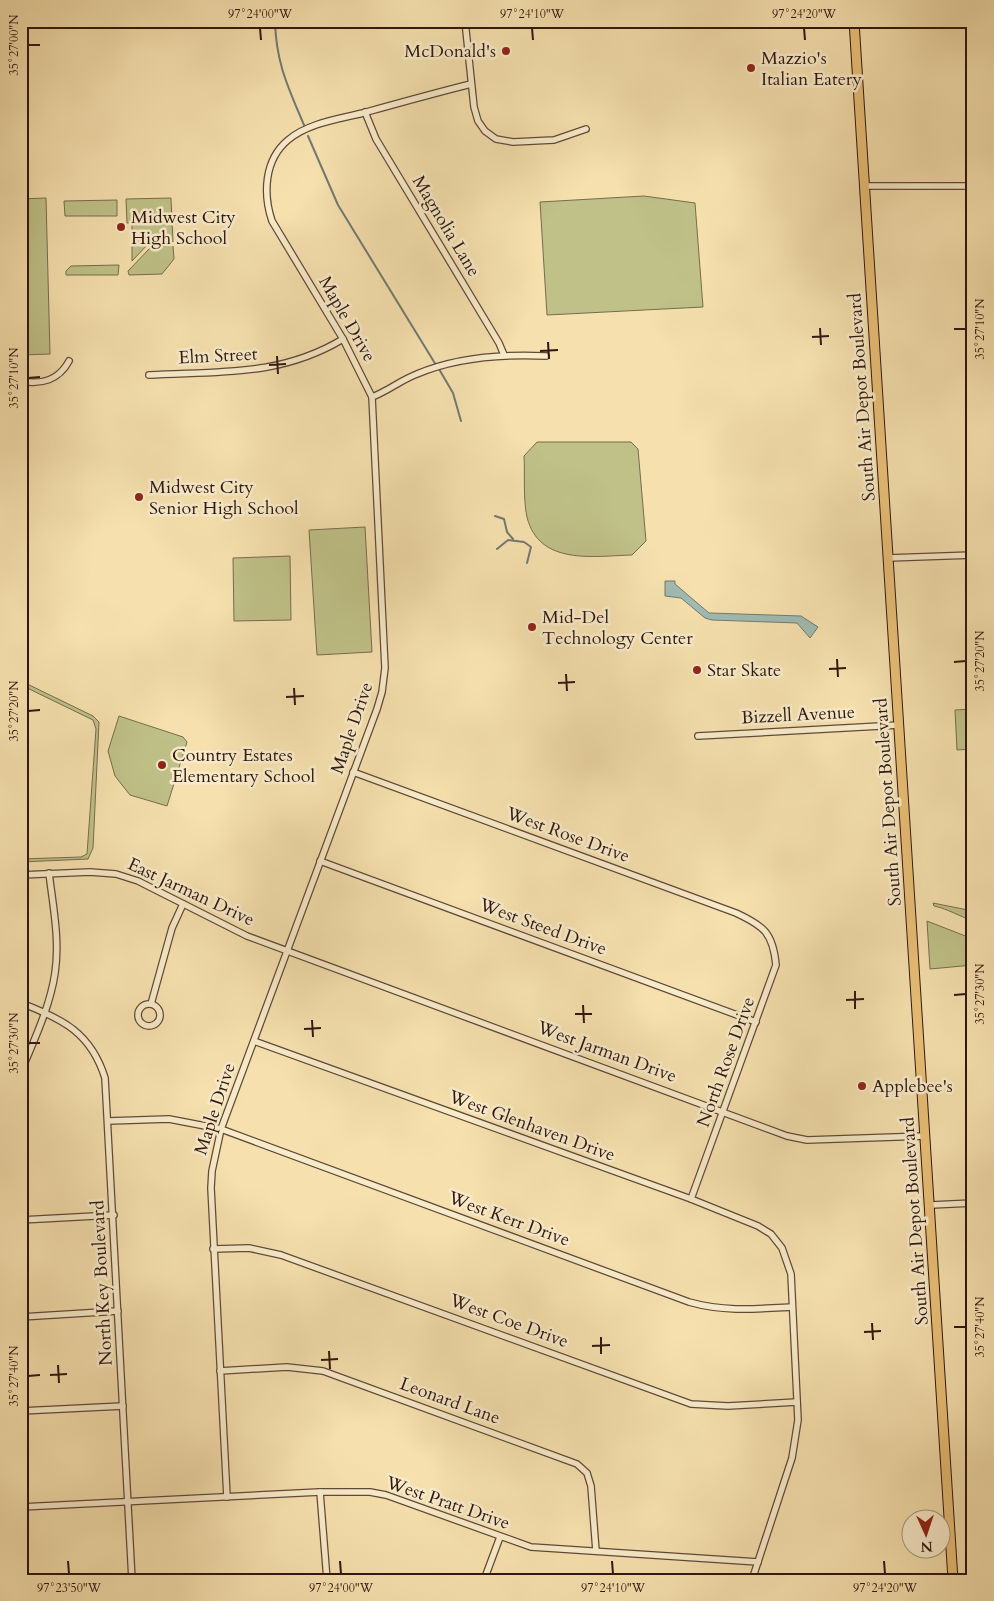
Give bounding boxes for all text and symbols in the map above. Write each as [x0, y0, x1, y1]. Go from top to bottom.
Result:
text: 97°24'00"W [228, 6, 293, 22]
text: 97°24'10"W [500, 6, 565, 22]
text: 97°24'20"W [772, 6, 837, 22]
text: 35°27'00"N [6, 14, 22, 75]
place label: McDonald's [404, 39, 496, 64]
marker: McDonald's [500, 45, 512, 57]
place label: Mazzio's Italian Eatery [761, 46, 862, 92]
marker: Mazzio's Italian Eatery [745, 62, 757, 74]
street label: Magnolia Lane [406, 171, 486, 281]
place label: Midwest City High School [131, 205, 236, 251]
marker: Midwest City High School [115, 221, 127, 233]
street label: Maple Drive [312, 271, 382, 367]
street label: South Air Depot Boulevard [842, 292, 882, 502]
text: 35°27'10"N [972, 298, 988, 359]
street label: Elm Street [178, 341, 258, 371]
text: 35°27'10"N [6, 347, 22, 408]
place label: Midwest City Senior High School [149, 475, 299, 521]
marker: Midwest City Senior High School [133, 491, 145, 503]
place label: Mid-Del Technology Center [542, 605, 693, 651]
marker: Mid-Del Technology Center [526, 621, 538, 633]
text: 35°27'20"N [972, 630, 988, 691]
place label: Star Skate [707, 658, 781, 683]
marker: Star Skate [691, 664, 703, 676]
street label: Maple Drive [325, 679, 379, 777]
text: 35°27'20"N [6, 680, 22, 741]
street label: South Air Depot Boulevard [868, 697, 908, 907]
street label: Bizzell Avenue [740, 700, 856, 730]
place label: Country Estates Elementary School [172, 743, 315, 789]
marker: Country Estates Elementary School [156, 759, 168, 771]
street label: West Rose Drive [502, 801, 633, 869]
street label: East Jarman Drive [123, 852, 259, 932]
street label: West Steed Drive [475, 892, 610, 962]
text: 35°27'30"N [972, 963, 988, 1024]
street label: North Rose Drive [691, 993, 761, 1131]
text: 35°27'30"N [6, 1012, 22, 1073]
street label: West Jarman Drive [533, 1015, 680, 1089]
street label: Maple Drive [188, 1060, 242, 1158]
place label: Applebee's [872, 1074, 953, 1099]
marker: Applebee's [856, 1080, 868, 1092]
street label: West Glenhaven Drive [444, 1084, 619, 1168]
street label: South Air Depot Boulevard [895, 1116, 935, 1326]
street label: West Kerr Drive [444, 1185, 573, 1253]
street label: North Key Boulevard [85, 1199, 119, 1366]
street label: West Coe Drive [445, 1288, 572, 1354]
text: 35°27'40"N [972, 1296, 988, 1357]
text: 35°27'40"N [6, 1345, 22, 1406]
street label: Leonard Lane [396, 1371, 504, 1431]
street label: West Pratt Drive [382, 1470, 513, 1536]
north arrow [902, 1508, 952, 1558]
text: N [920, 1537, 933, 1556]
text: 97°23'50"W [37, 1580, 102, 1596]
text: 97°24'00"W [309, 1580, 374, 1596]
text: 97°24'10"W [581, 1580, 646, 1596]
text: 97°24'20"W [853, 1580, 918, 1596]

